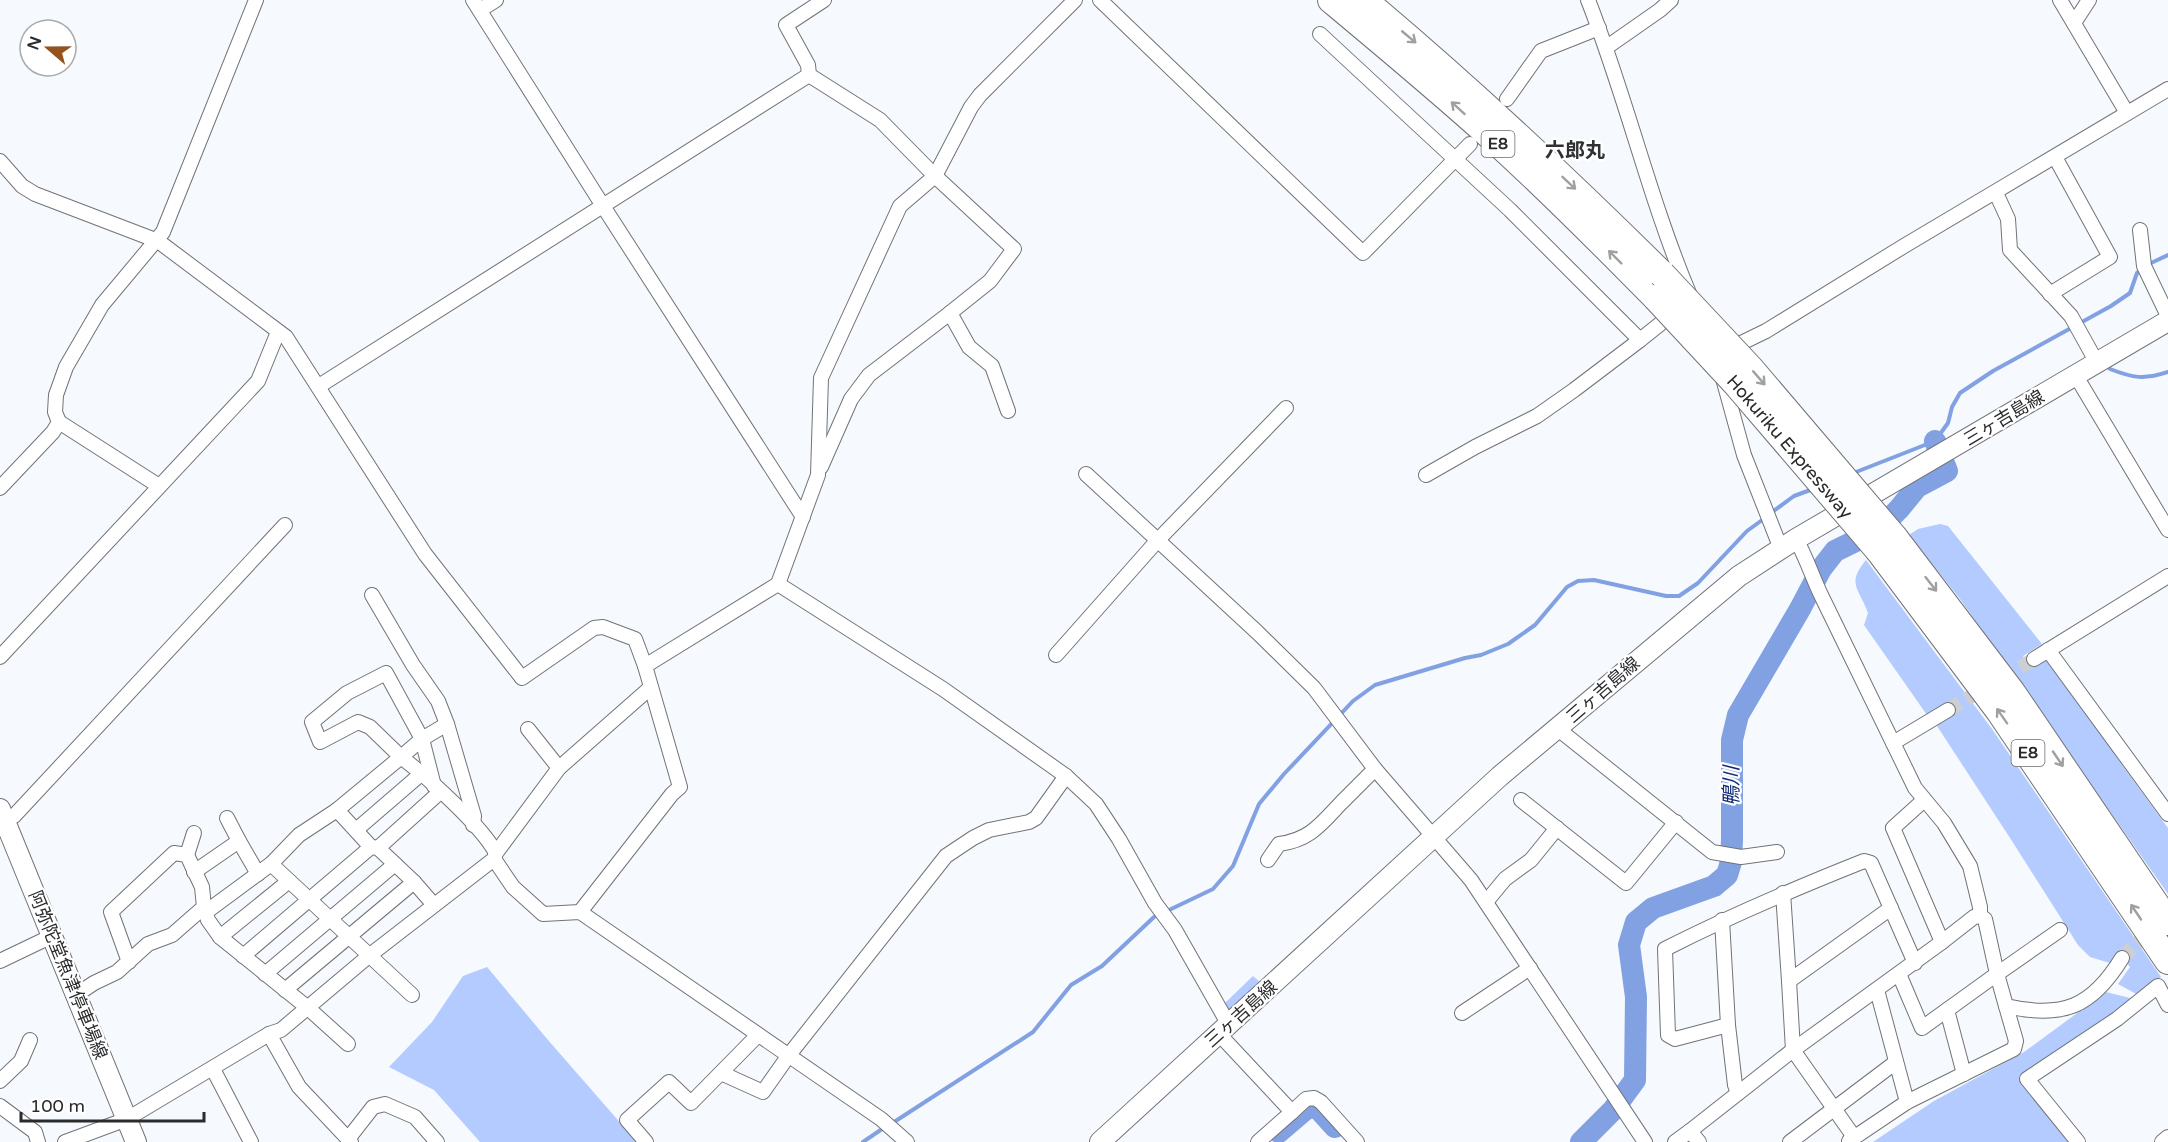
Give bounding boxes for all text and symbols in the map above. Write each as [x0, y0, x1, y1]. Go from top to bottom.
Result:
north arrow [18, 18, 78, 78]
one-way arrow [1401, 31, 1417, 44]
text: N [23, 34, 46, 53]
one-way arrow [1451, 101, 1466, 115]
road number: E8 [1482, 131, 1514, 157]
district label: 六郎丸 [1545, 139, 1605, 163]
one-way arrow [1561, 176, 1576, 190]
one-way arrow [1607, 249, 1622, 264]
street label: Hokuriku Expressway [1722, 370, 1858, 523]
one-way arrow [1752, 371, 1766, 386]
street label: 三ヶ吉島線 [1960, 385, 2048, 451]
one-way arrow [1924, 576, 1937, 592]
street label: 三ヶ吉島線 [1562, 652, 1644, 728]
one-way arrow [1996, 709, 2008, 725]
road number: E8 [2012, 740, 2044, 766]
one-way arrow [2052, 750, 2064, 766]
water label: 鴨川 [1720, 764, 1744, 806]
street label: 阿弥陀堂魚津停車場線 [24, 887, 112, 1063]
one-way arrow [2129, 904, 2141, 921]
street label: 三ヶ吉島線 [1200, 976, 1282, 1052]
scale bar [21, 1085, 204, 1123]
text: 100 m [30, 1095, 85, 1117]

